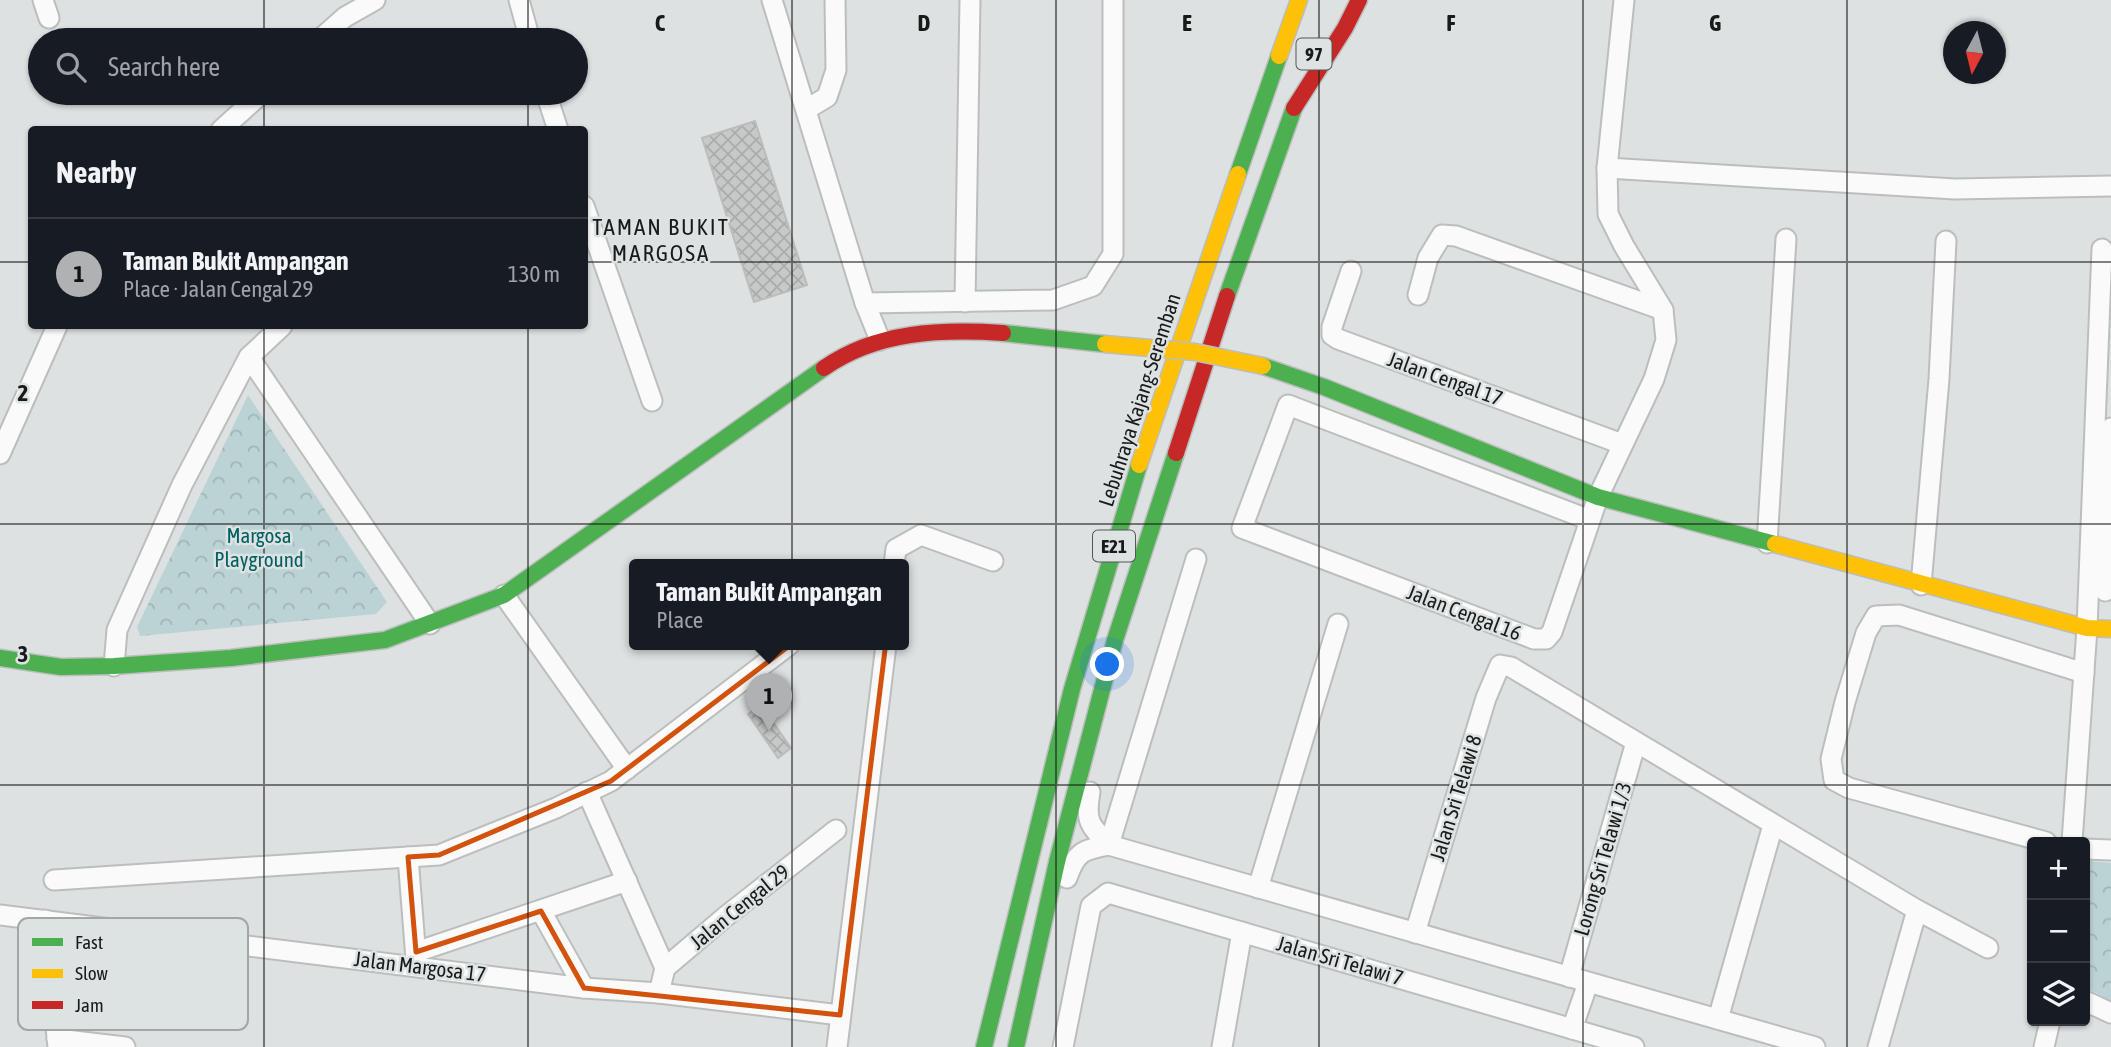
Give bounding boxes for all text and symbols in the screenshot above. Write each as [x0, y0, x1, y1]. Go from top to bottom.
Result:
text: C [655, 10, 666, 36]
text: D [918, 10, 931, 36]
text: E [1182, 10, 1192, 36]
text: F [1446, 10, 1456, 36]
text: G [1709, 10, 1721, 36]
north arrow [1943, 21, 2006, 84]
search box [28, 28, 588, 105]
road number: 97 [1296, 38, 1332, 70]
icon: search [52, 48, 90, 86]
text: Search here [108, 52, 220, 82]
text: Nearby [56, 155, 136, 189]
district label: TAMAN BUKIT MARGOSA [592, 214, 730, 266]
text: Taman Bukit Ampangan [123, 246, 349, 276]
text: 1 [74, 261, 84, 287]
text: 130 m [508, 261, 560, 287]
text: Place · Jalan Cengal 29 [123, 276, 313, 302]
street label: Lebuhraya Kajang-Seremban [1093, 290, 1185, 509]
street label: Jalan Cengal 17 [1385, 346, 1506, 410]
text: 2 [18, 380, 28, 406]
park label: Margosa Playground [214, 523, 304, 571]
road number: E21 [1093, 530, 1135, 562]
popup [629, 559, 909, 650]
text: Taman Bukit Ampangan [656, 577, 882, 607]
street label: Jalan Cengal 16 [1404, 579, 1525, 645]
text: Place [656, 607, 703, 633]
text: 3 [18, 641, 28, 667]
your location [1090, 647, 1124, 681]
pin: 1 [746, 673, 792, 731]
street label: Jalan Sri Telawi 8 [1424, 732, 1486, 864]
street label: Lorong Sri Telawi 1/3 [1569, 779, 1635, 938]
map controls [2027, 837, 2090, 1026]
button: + [2027, 837, 2090, 900]
street label: Jalan Cengal 29 [685, 859, 794, 953]
button: − [2027, 900, 2090, 963]
legend [18, 918, 248, 1030]
text: Fast [75, 931, 103, 953]
street label: Jalan Sri Telawi 7 [1274, 931, 1406, 990]
street label: Jalan Margosa 17 [353, 946, 487, 986]
text: Slow [75, 962, 109, 984]
button: layers [2027, 963, 2090, 1026]
text: Jam [75, 994, 104, 1016]

